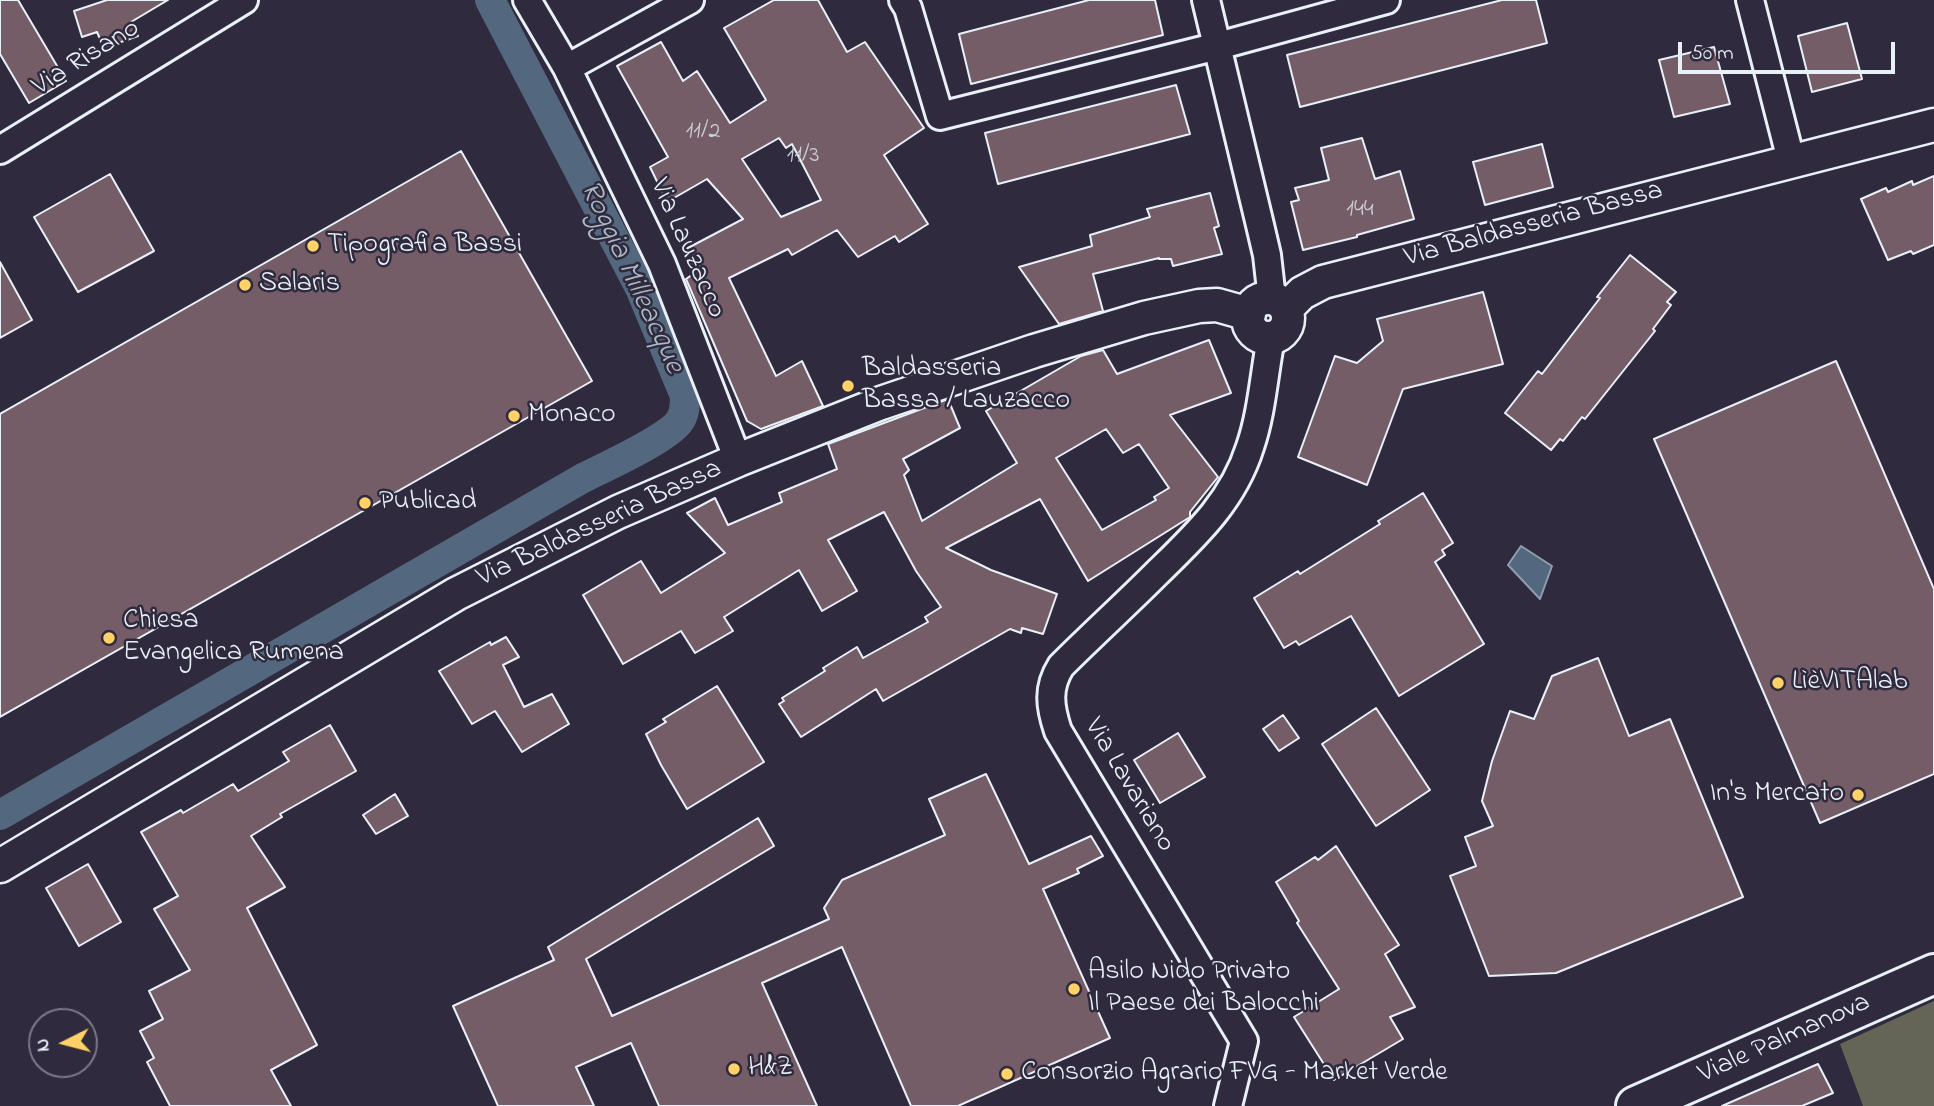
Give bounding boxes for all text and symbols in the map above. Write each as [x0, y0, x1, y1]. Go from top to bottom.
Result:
street label: Via Risano [27, 13, 147, 105]
scale bar [1682, 28, 1899, 72]
text: 50 m [1691, 39, 1734, 69]
house number: 11/2 [686, 119, 720, 147]
house number: 11/3 [787, 143, 819, 171]
street label: Via Lauzacco [640, 174, 732, 324]
street label: Via Baldasseria Bassa [1401, 175, 1667, 277]
water label: Roggia Milleacque [570, 176, 690, 380]
house number: 144 [1346, 197, 1374, 225]
place label: Tipografia Bassi [327, 229, 522, 263]
marker: Tipografia Bassi [305, 238, 321, 254]
place label: Salaris [259, 268, 340, 302]
marker: Salaris [237, 277, 253, 293]
place label: Baldasseria Bassa / Lauzacco [862, 353, 1070, 419]
marker: Baldasseria Bassa / Lauzacco [840, 378, 856, 394]
place label: Monaco [528, 399, 615, 433]
marker: Monaco [506, 408, 522, 424]
street label: Via Baldasseria Bassa [472, 454, 728, 596]
place label: Publicad [379, 486, 476, 520]
marker: Publicad [357, 495, 373, 511]
place label: Chiesa Evangelica Rumena [123, 605, 344, 671]
marker: Chiesa Evangelica Rumena [101, 630, 117, 646]
place label: LìèVITAlab [1792, 666, 1908, 700]
marker: LìèVITAlab [1770, 675, 1786, 691]
street label: Via Lavariano [1075, 713, 1181, 859]
place label: In's Mercato [1710, 778, 1844, 812]
marker: In's Mercato [1850, 787, 1866, 803]
place label: Asilo Nido Privato Il Paese dei Balocchi [1088, 956, 1319, 1022]
marker: Asilo Nido Privato Il Paese dei Balocchi [1066, 981, 1082, 997]
street label: Viale Palmanova [1694, 987, 1876, 1093]
north arrow [28, 1008, 98, 1078]
text: N [30, 1037, 58, 1053]
place label: H&Z [748, 1052, 793, 1086]
place label: Consorzio Agrario FVG - Market Verde [1021, 1057, 1448, 1091]
marker: H&Z [726, 1061, 742, 1077]
marker: Consorzio Agrario FVG - Market Verde [999, 1066, 1015, 1082]

